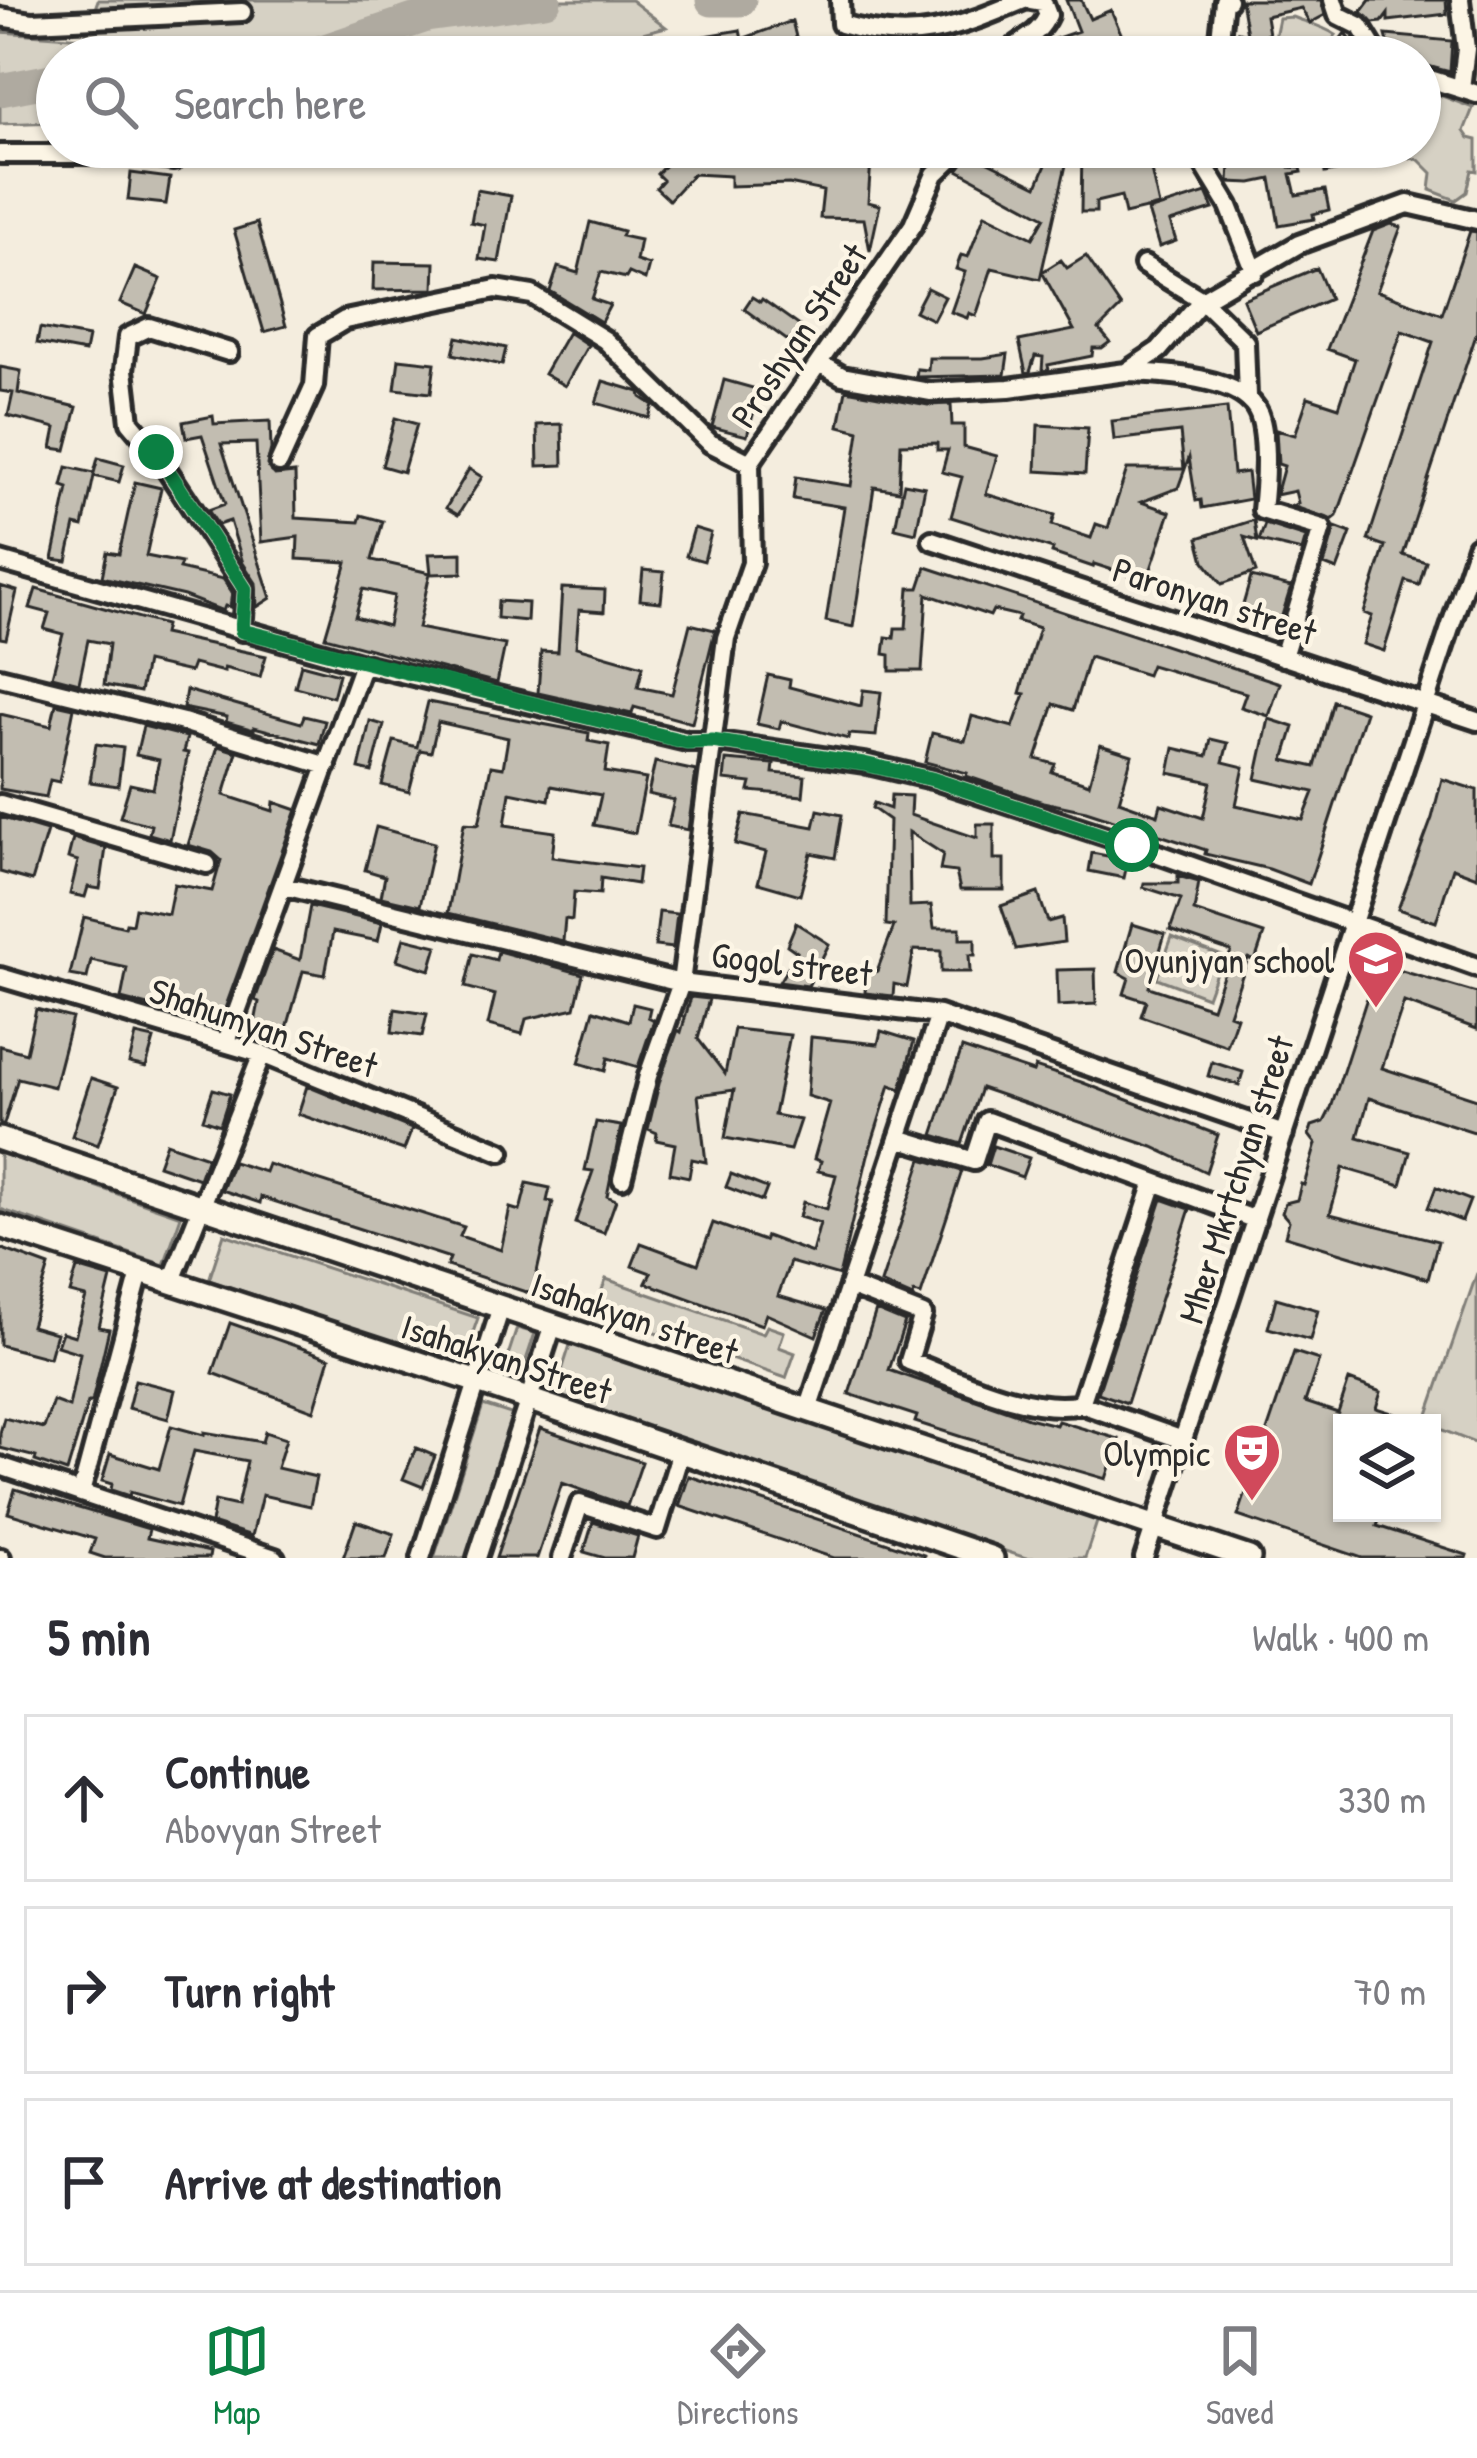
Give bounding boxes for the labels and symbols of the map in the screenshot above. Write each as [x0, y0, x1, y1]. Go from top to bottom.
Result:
street label: Proshyan Street [718, 233, 878, 437]
route end [129, 425, 183, 479]
street label: Paronyan street [1107, 544, 1324, 656]
route start [1105, 818, 1159, 872]
school or university icon: Oyunjyan school [1345, 928, 1407, 1010]
street label: Gogol street [709, 929, 876, 997]
place label: Oyunjyan school [1124, 935, 1334, 984]
street label: Shahumyan Street [144, 965, 385, 1089]
street label: Mher Mkrtchyan street [1165, 1028, 1305, 1329]
street label: Isahakyan street [525, 1259, 746, 1375]
street label: Isahakyan Street [396, 1301, 619, 1415]
theatre icon: Olympic [1221, 1421, 1283, 1503]
place label: Olympic [1103, 1428, 1210, 1477]

